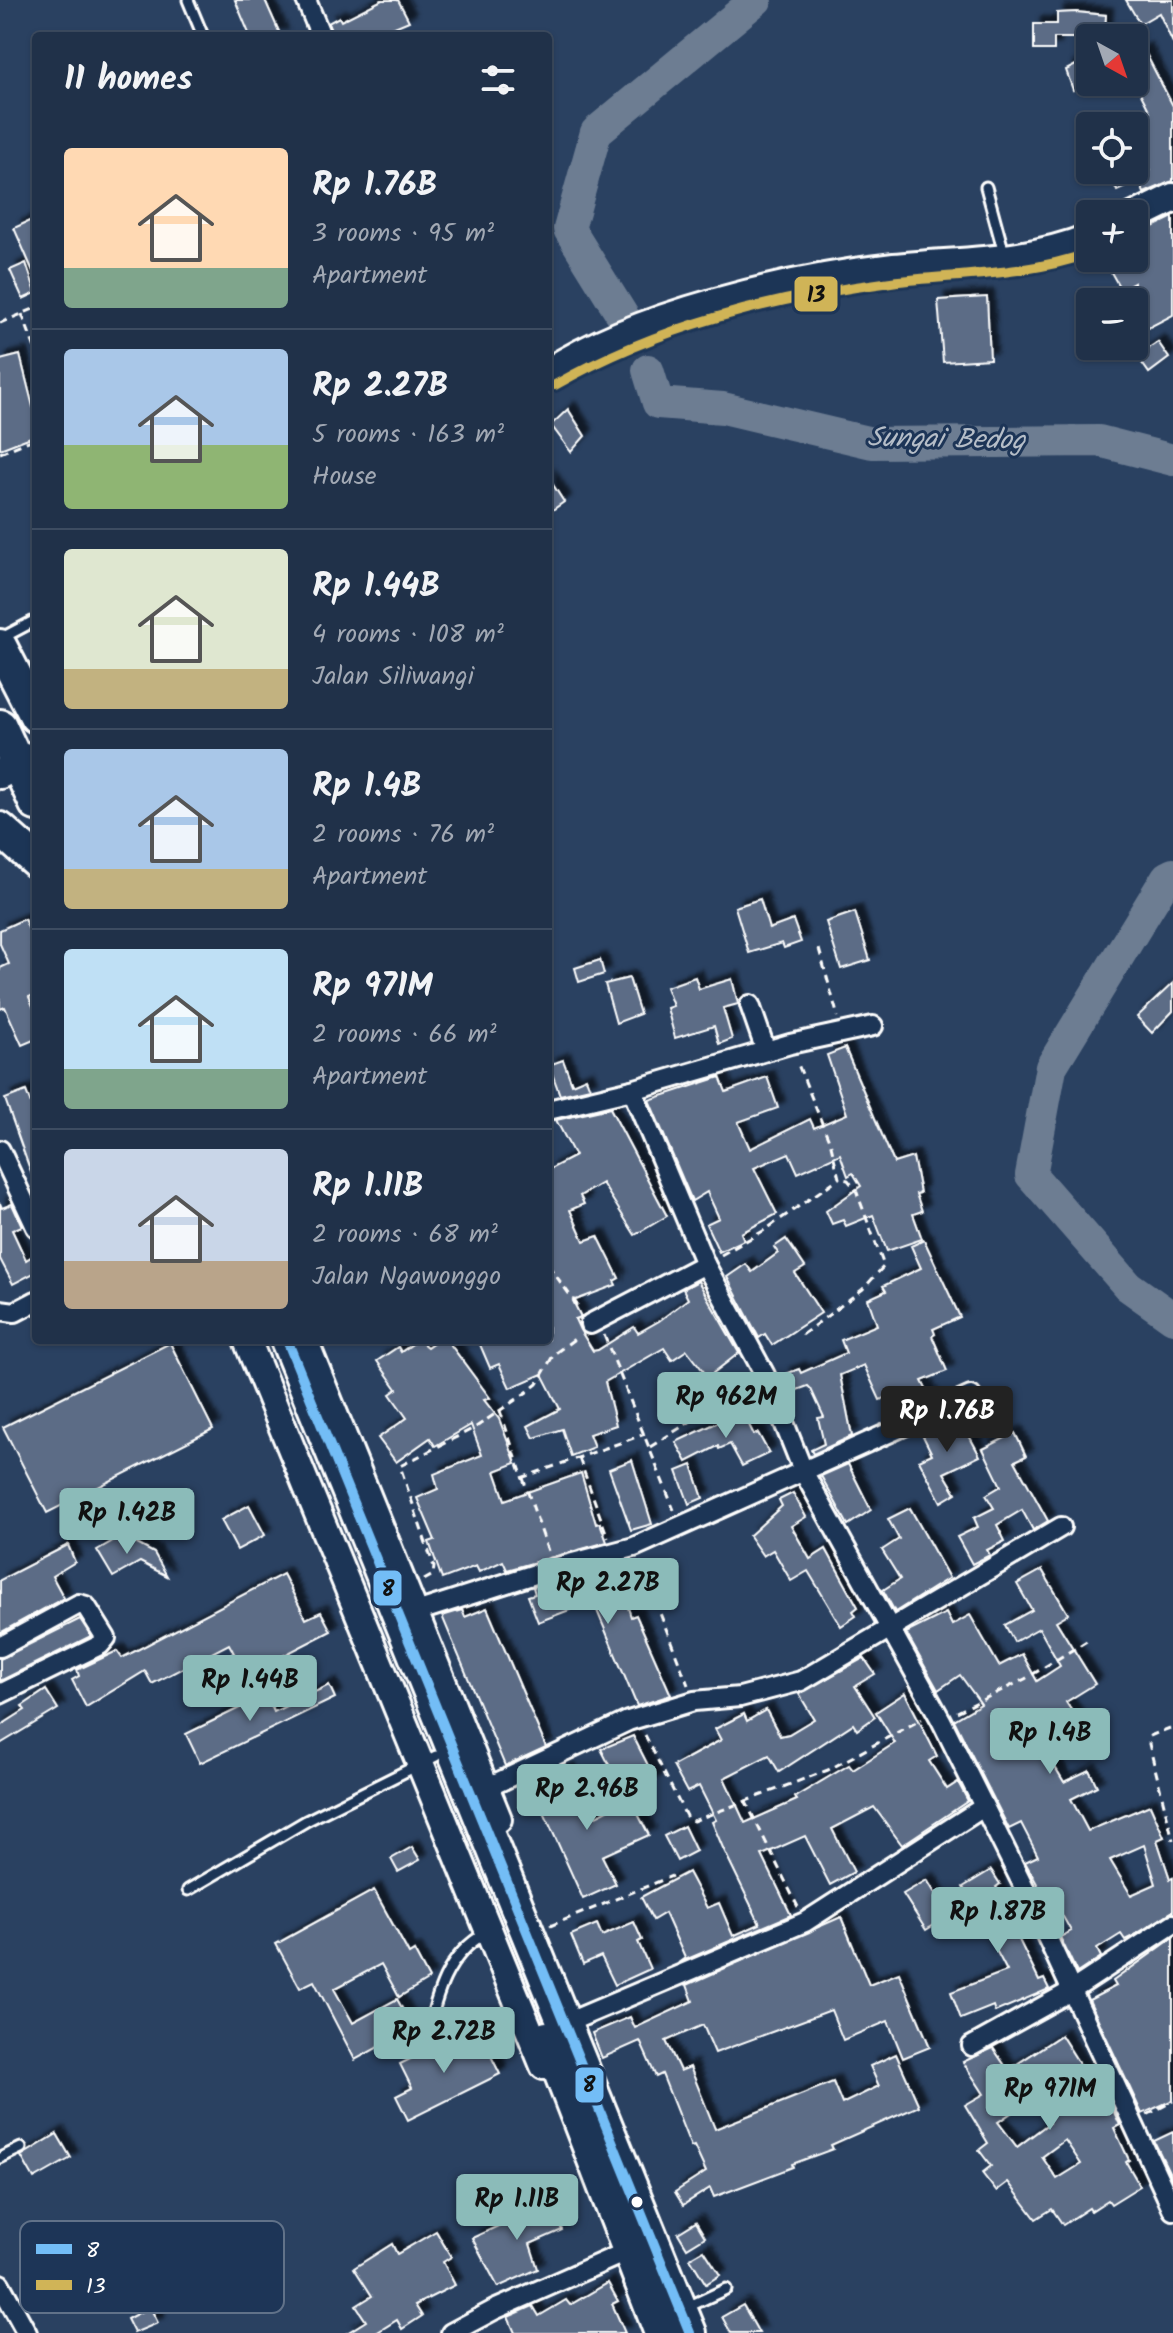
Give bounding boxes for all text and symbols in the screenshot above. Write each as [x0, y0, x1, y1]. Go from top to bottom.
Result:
north arrow [1076, 24, 1148, 96]
map controls [1076, 24, 1148, 360]
text: 11 homes [64, 53, 193, 107]
icon: filters [476, 58, 520, 102]
button: locate [1076, 112, 1148, 184]
text: Rp 1.76B [312, 159, 438, 213]
icon: home [128, 180, 224, 276]
button: + [1076, 200, 1148, 272]
text: 3 rooms · 95 m² [312, 213, 494, 255]
text: Apartment [312, 255, 427, 297]
line badge: 13 [793, 275, 839, 313]
text: 13 [807, 279, 825, 314]
button: − [1076, 288, 1148, 360]
text: Rp 2.27B [312, 360, 449, 414]
icon: home [128, 381, 224, 477]
text: 5 rooms · 163 m² [312, 414, 504, 456]
water label: Sungai Bedog [867, 416, 1027, 464]
text: House [312, 456, 376, 498]
text: Rp 1.44B [312, 560, 440, 614]
icon: home [128, 581, 224, 677]
text: 4 rooms · 108 m² [312, 614, 504, 656]
text: Jalan Siliwangi [312, 656, 474, 698]
text: Rp 1.4B [312, 760, 422, 814]
icon: home [128, 781, 224, 877]
text: 2 rooms · 76 m² [312, 814, 494, 856]
text: Apartment [312, 856, 427, 898]
text: Rp 971M [312, 960, 433, 1014]
icon: home [128, 981, 224, 1077]
text: 2 rooms · 66 m² [312, 1014, 497, 1056]
text: Apartment [312, 1056, 427, 1098]
text: Rp 1.11B [312, 1160, 424, 1214]
icon: home [128, 1181, 224, 1277]
text: 2 rooms · 68 m² [312, 1214, 498, 1256]
text: Jalan Ngawonggo [312, 1256, 501, 1298]
pin: Rp 962M [652, 1372, 800, 1440]
text: Rp 962M [675, 1377, 777, 1419]
pin: Rp 1.76B [864, 1386, 1030, 1454]
text: Rp 1.76B [899, 1391, 995, 1433]
pin: Rp 1.42B [44, 1488, 210, 1556]
text: Rp 1.42B [77, 1493, 177, 1535]
pin: Rp 2.27B [525, 1558, 691, 1626]
text: Rp 2.27B [556, 1563, 660, 1605]
line badge: 8 [372, 1569, 403, 1607]
text: 8 [382, 1573, 396, 1608]
pin: Rp 1.44B [167, 1655, 333, 1723]
text: Rp 1.44B [201, 1660, 299, 1702]
pin: Rp 1.4B [976, 1708, 1124, 1776]
text: Rp 1.4B [1008, 1713, 1092, 1755]
pin: Rp 2.96B [504, 1764, 670, 1832]
text: Rp 2.96B [535, 1769, 639, 1811]
pin: Rp 1.87B [915, 1887, 1081, 1955]
text: Rp 1.87B [949, 1892, 1047, 1934]
pin: Rp 2.72B [361, 2007, 527, 2075]
text: Rp 2.72B [392, 2012, 496, 2054]
pin: Rp 971M [976, 2064, 1124, 2132]
line badge: 8 [574, 2066, 605, 2104]
text: 8 [583, 2069, 597, 2104]
text: Rp 971M [1004, 2069, 1096, 2111]
pin: Rp 1.11B [434, 2174, 600, 2242]
text: Rp 1.11B [474, 2179, 560, 2221]
unlabelled marker [629, 2194, 645, 2210]
legend [20, 2221, 284, 2313]
text: 8 [86, 2234, 100, 2269]
text: 13 [86, 2270, 105, 2305]

